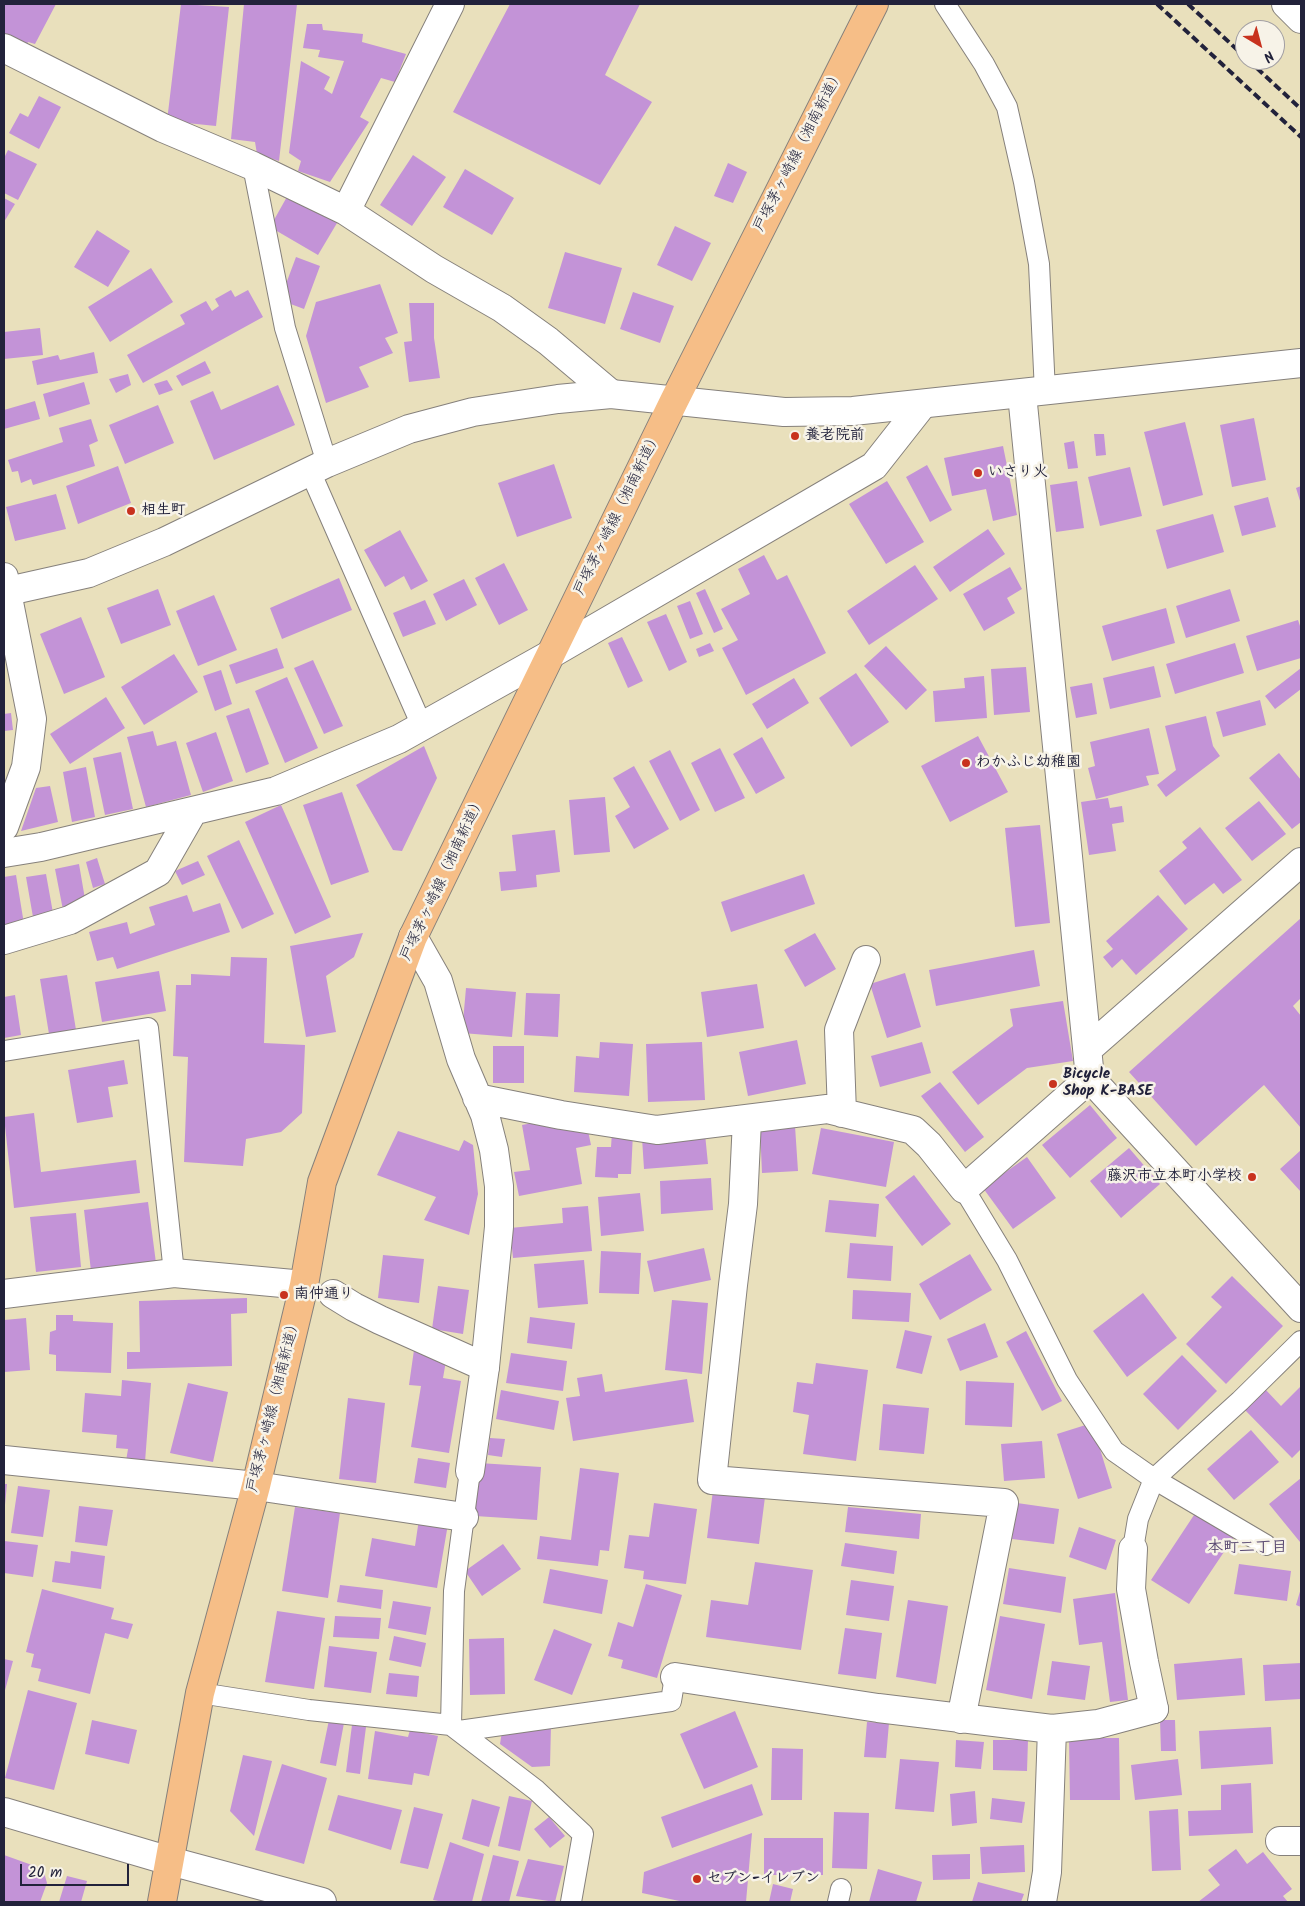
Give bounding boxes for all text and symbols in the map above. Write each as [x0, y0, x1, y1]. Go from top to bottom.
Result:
north arrow [1235, 20, 1285, 70]
text: N [1258, 45, 1279, 68]
street label: 戸塚茅ヶ崎線（湘南新道） [751, 67, 849, 235]
place label: 養老院前 [805, 427, 865, 445]
street label: 戸塚茅ヶ崎線（湘南新道） [571, 429, 667, 599]
marker: 養老院前 [789, 430, 801, 442]
place label: いさり火 [988, 464, 1048, 482]
marker: いさり火 [972, 467, 984, 479]
place label: 相生町 [141, 502, 186, 520]
marker: 相生町 [125, 505, 137, 517]
place label: わかふじ幼稚園 [976, 754, 1081, 772]
marker: わかふじ幼稚園 [960, 757, 972, 769]
street label: 戸塚茅ヶ崎線（湘南新道） [398, 794, 490, 964]
place label: Bicycle Shop K-BASE [1063, 1066, 1153, 1101]
marker: Bicycle Shop K-BASE [1047, 1078, 1059, 1090]
place label: 藤沢市立本町小学校 [1107, 1168, 1242, 1186]
marker: 藤沢市立本町小学校 [1246, 1171, 1258, 1183]
place label: 南仲通り [294, 1286, 354, 1304]
marker: 南仲通り [278, 1289, 290, 1301]
street label: 戸塚茅ヶ崎線（湘南新道） [244, 1315, 306, 1495]
district label: 本町二丁目 [1207, 1539, 1287, 1559]
scale bar [22, 1854, 131, 1886]
text: 20 m [28, 1861, 62, 1885]
place label: セブン-イレブン [707, 1870, 820, 1888]
marker: セブン-イレブン [691, 1873, 703, 1885]

